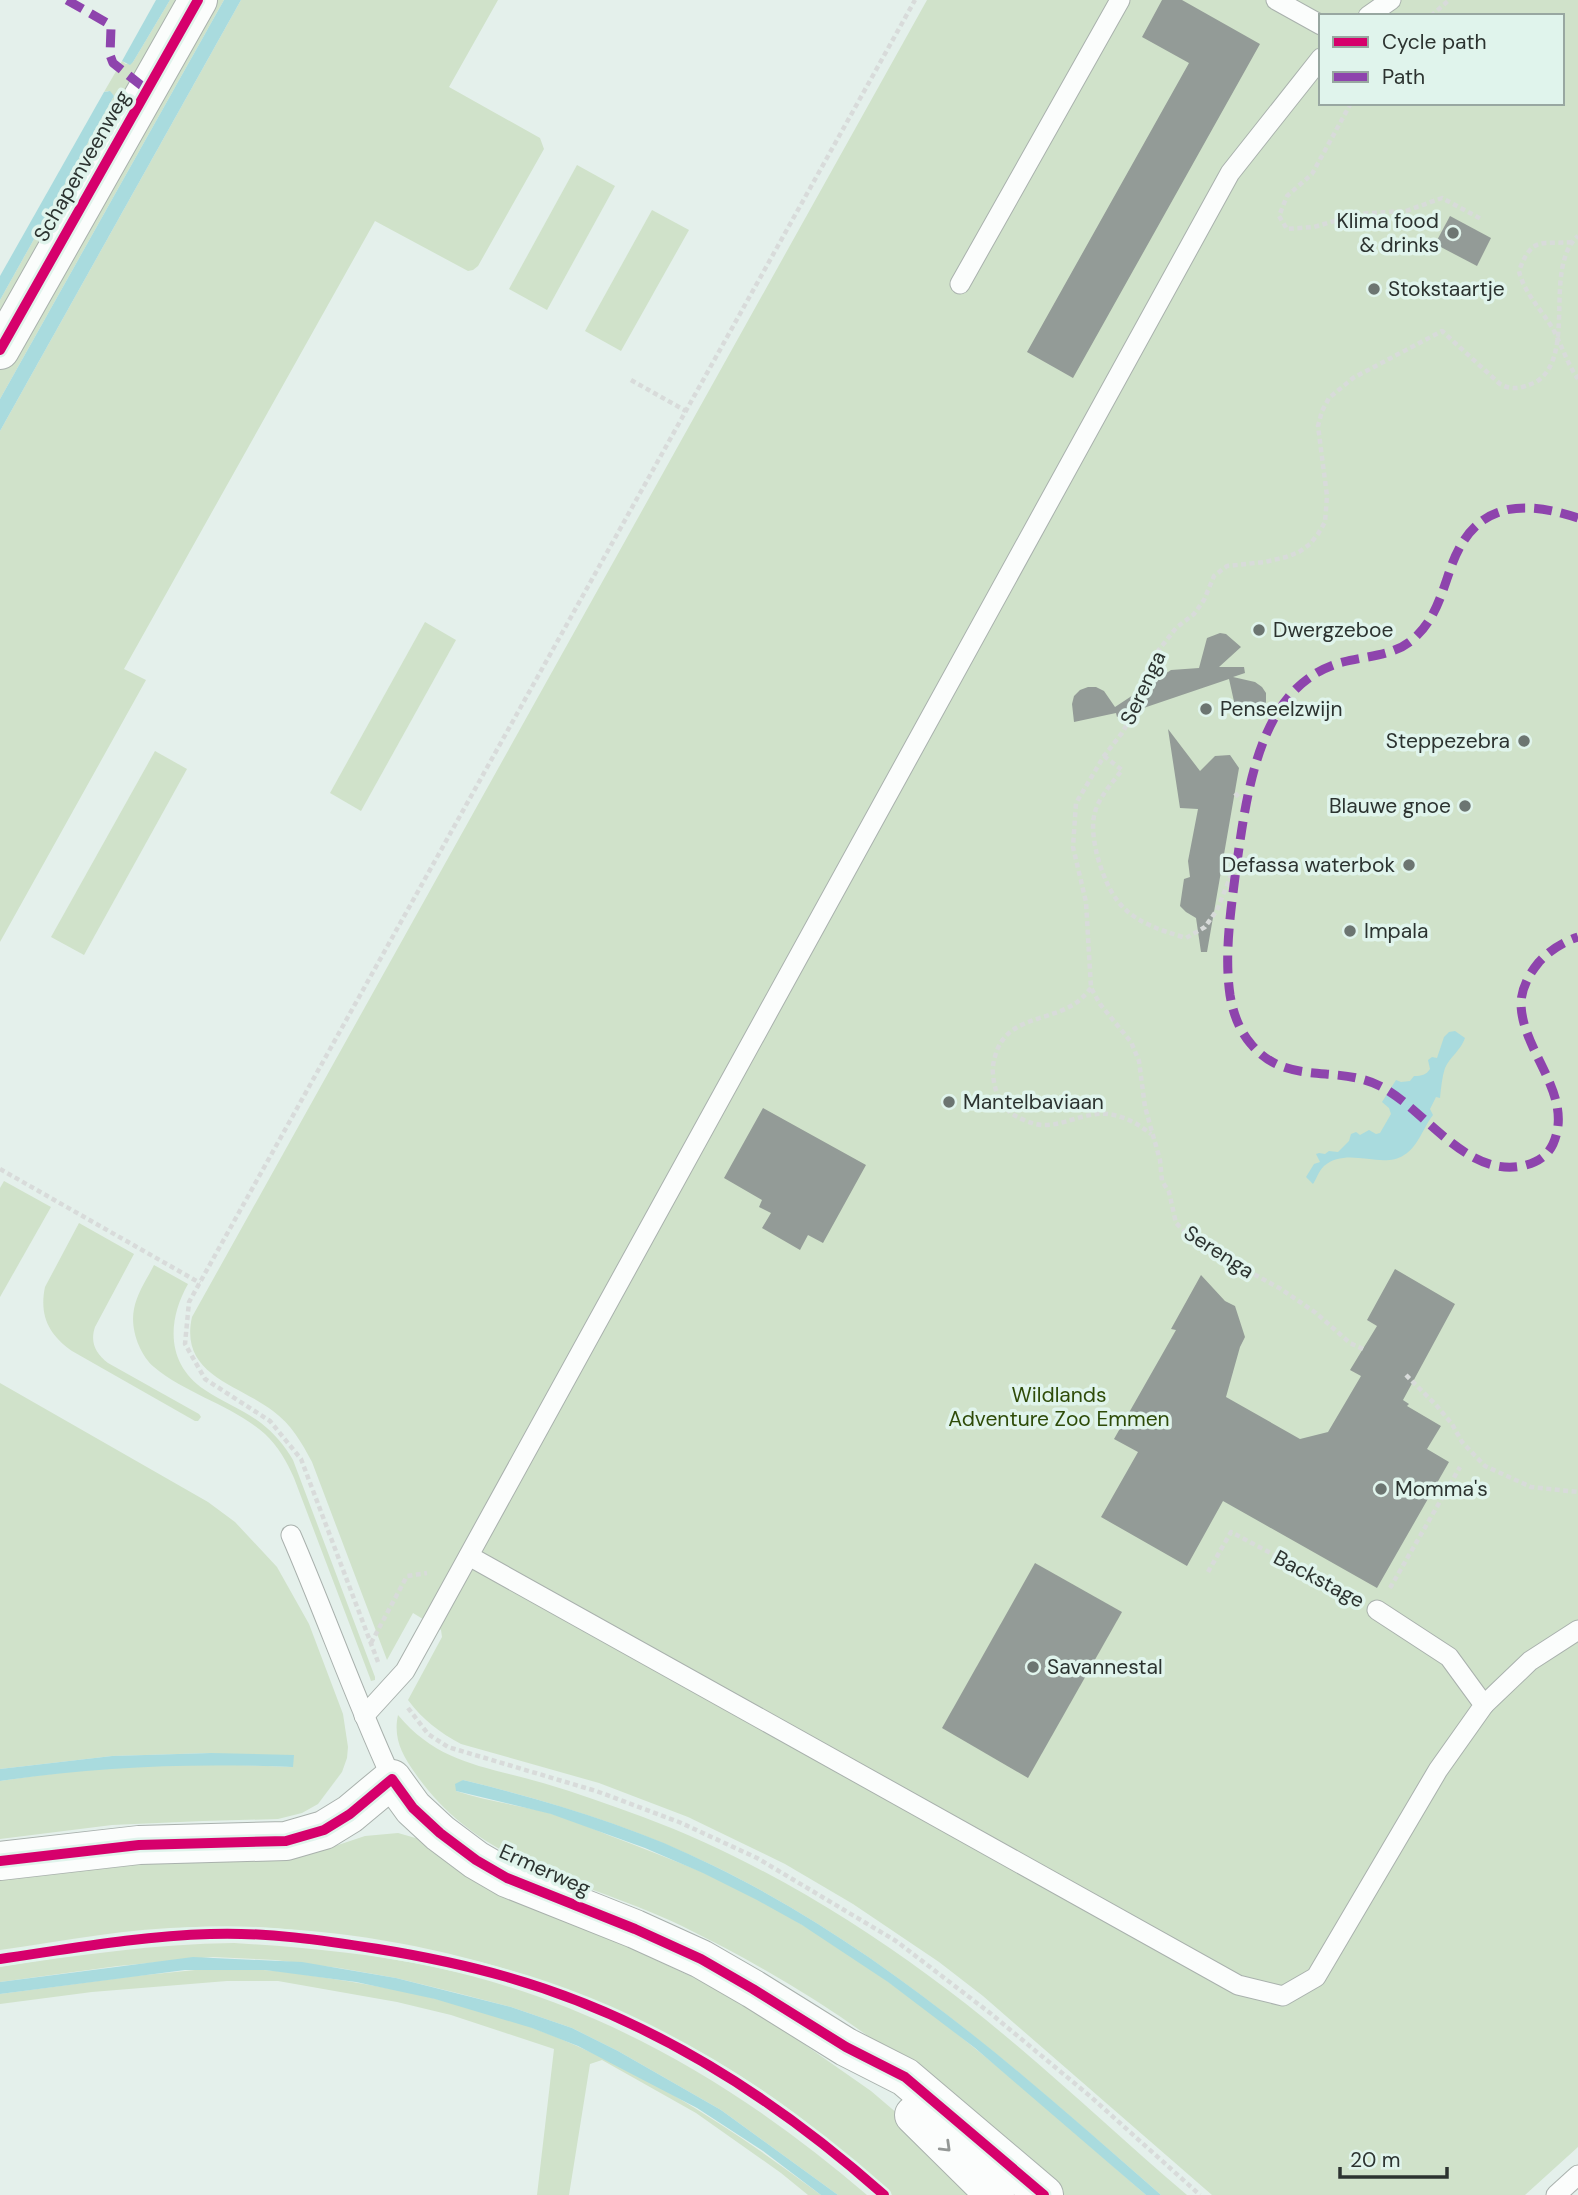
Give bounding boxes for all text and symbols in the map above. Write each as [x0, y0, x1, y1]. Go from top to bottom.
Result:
legend [1319, 14, 1564, 105]
text: Cycle path [1382, 28, 1487, 56]
text: Path [1382, 63, 1425, 91]
street label: Schapenveenweg [27, 85, 137, 247]
place label: Klima food & drinks [1336, 207, 1439, 259]
marker: Klima food & drinks [1445, 225, 1461, 241]
place label: Stokstaartje [1388, 275, 1505, 303]
marker: Stokstaartje [1366, 281, 1382, 297]
place label: Dwergzeboe [1273, 616, 1393, 644]
marker: Dwergzeboe [1251, 622, 1267, 638]
street label: Serenga [1114, 646, 1172, 730]
place label: Penseelzwijn [1220, 695, 1342, 723]
marker: Penseelzwijn [1198, 701, 1214, 717]
place label: Steppezebra [1386, 727, 1510, 755]
marker: Steppezebra [1516, 733, 1532, 749]
place label: Blauwe gnoe [1329, 792, 1451, 820]
marker: Blauwe gnoe [1457, 798, 1473, 814]
place label: Defassa waterbok [1222, 851, 1395, 879]
marker: Defassa waterbok [1401, 857, 1417, 873]
place label: Impala [1364, 917, 1428, 945]
marker: Impala [1342, 923, 1358, 939]
place label: Mantelbaviaan [963, 1088, 1104, 1116]
marker: Mantelbaviaan [941, 1094, 957, 1110]
street label: Serenga [1178, 1219, 1260, 1285]
park label: Wildlands Adventure Zoo Emmen [948, 1381, 1170, 1433]
place label: Momma's [1395, 1475, 1488, 1503]
marker: Momma's [1373, 1481, 1389, 1497]
street label: Backstage [1269, 1543, 1369, 1615]
place label: Savannestal [1047, 1653, 1163, 1681]
marker: Savannestal [1025, 1659, 1041, 1675]
street label: Ermerweg [495, 1837, 595, 1903]
scale bar [1340, 2136, 1447, 2180]
one-way arrow [938, 2138, 951, 2151]
text: 20 m [1350, 2146, 1401, 2174]

